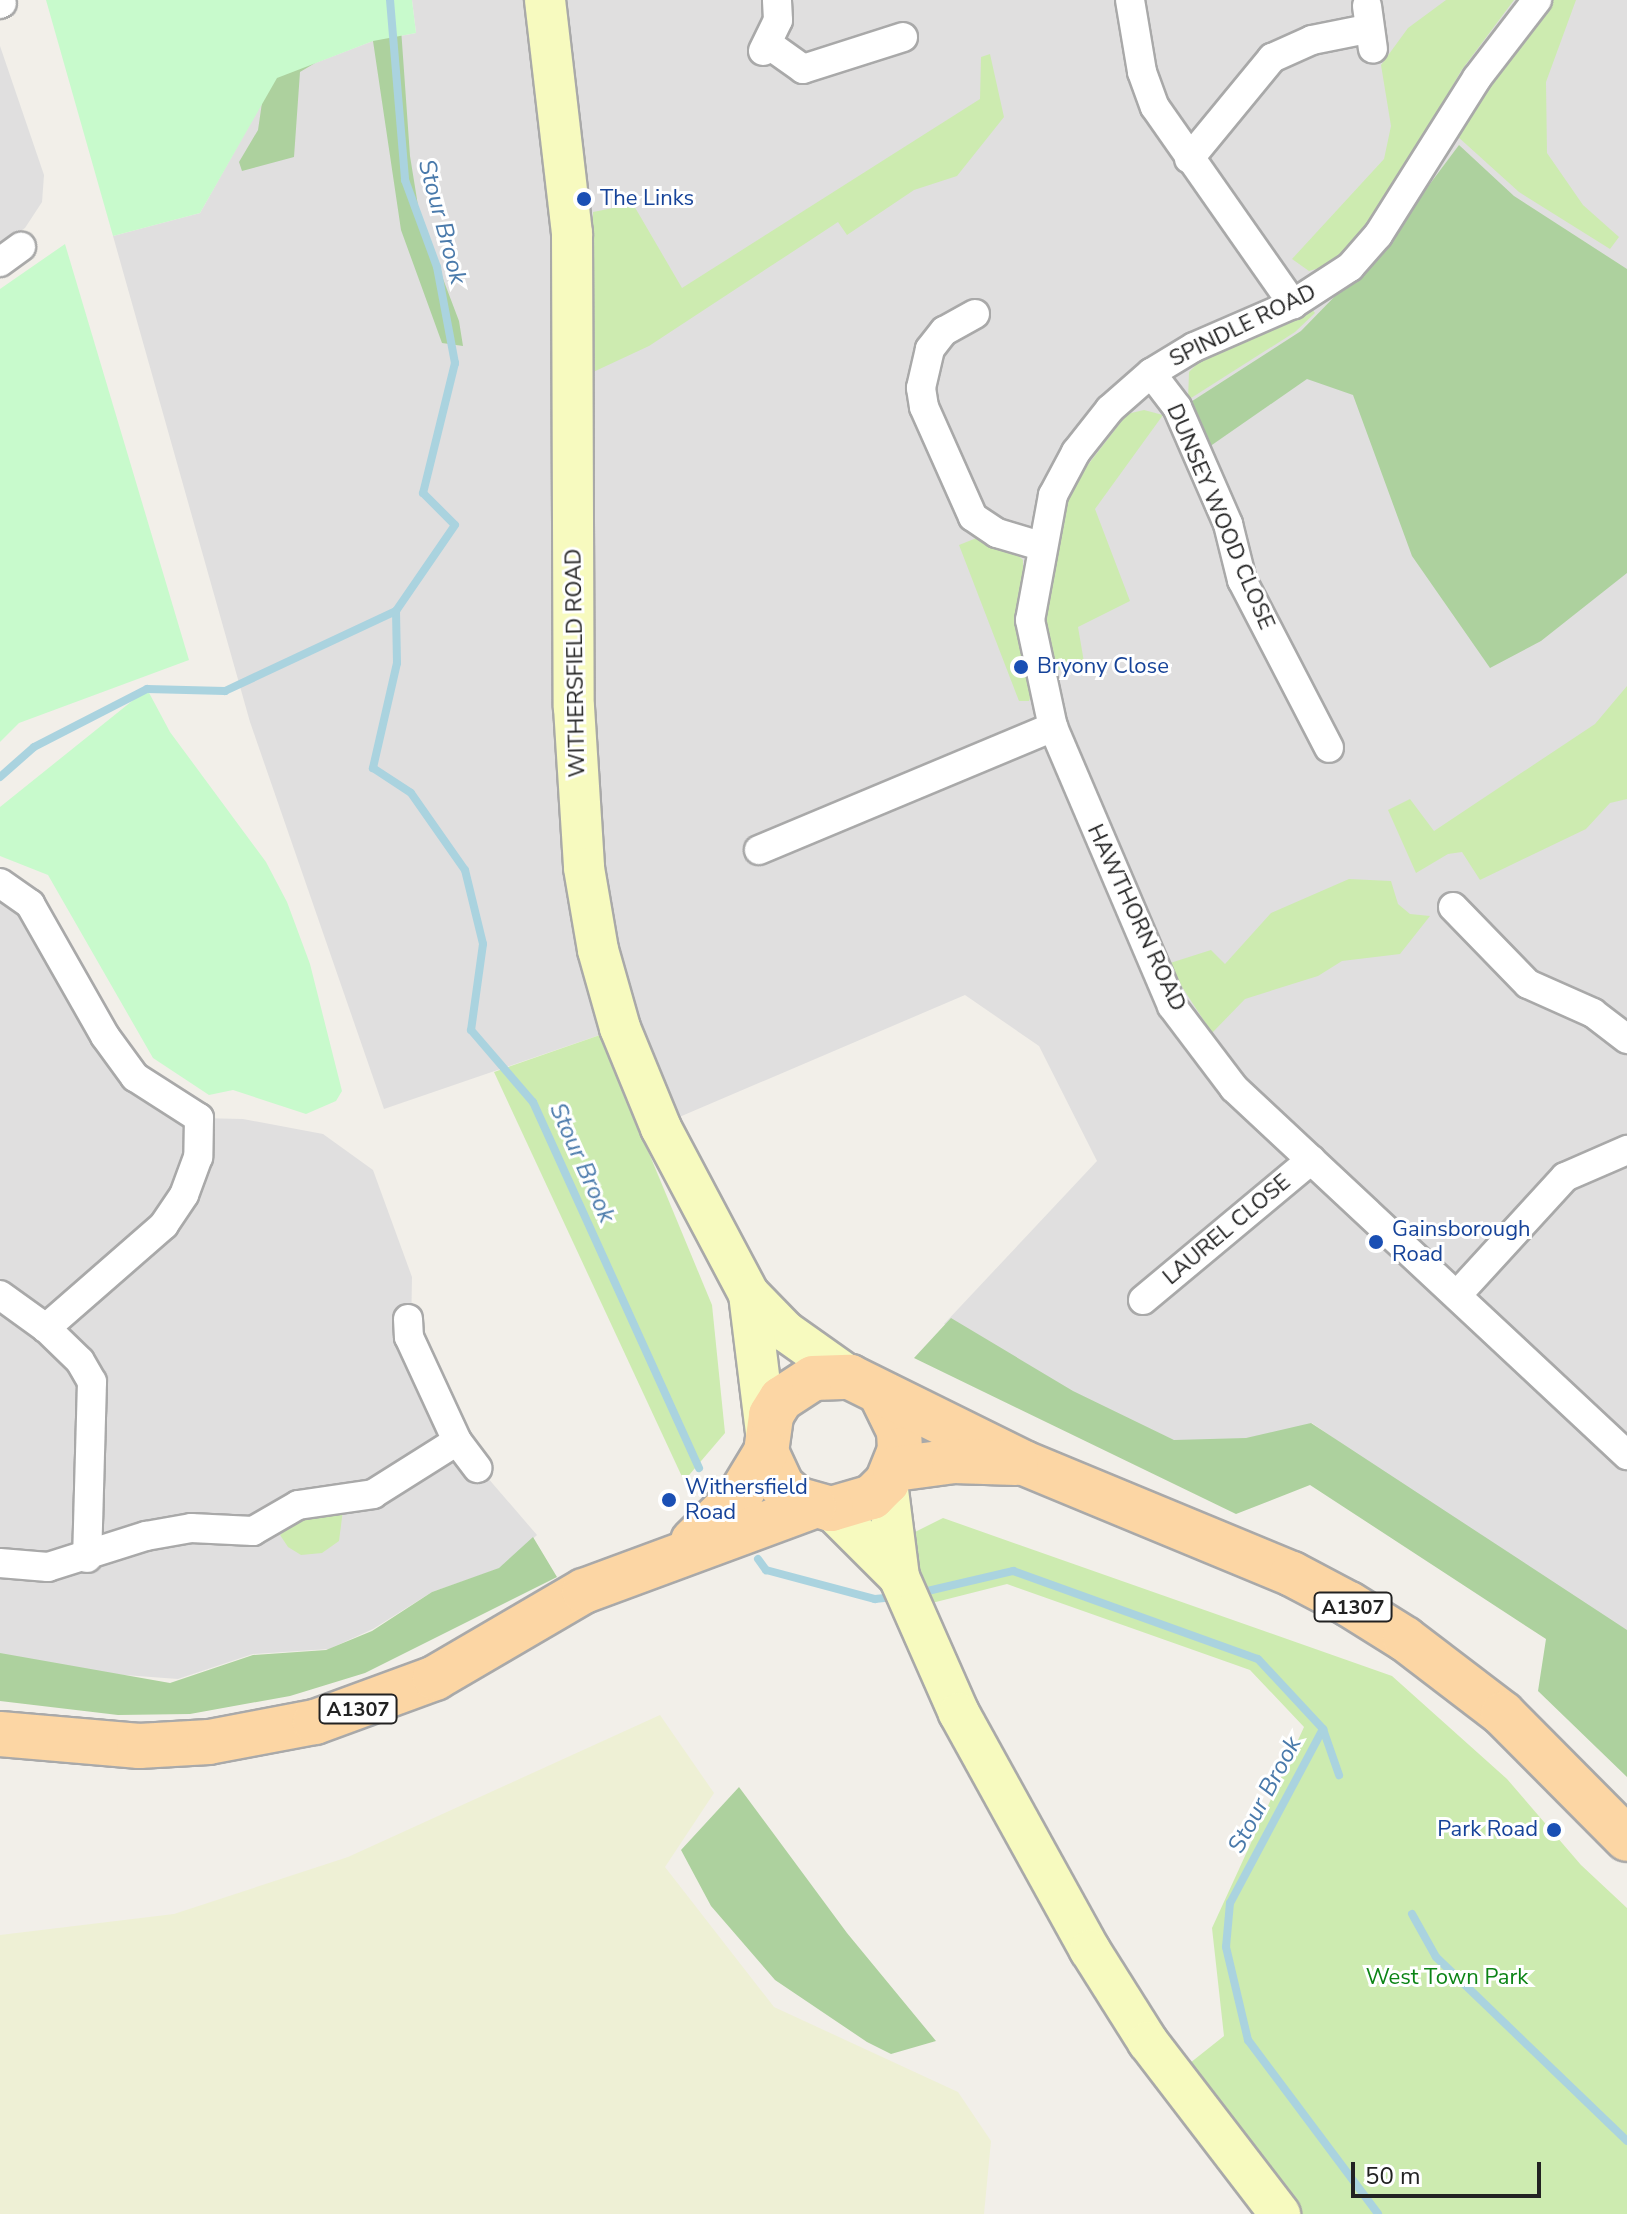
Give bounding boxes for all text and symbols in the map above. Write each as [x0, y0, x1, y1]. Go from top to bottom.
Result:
water label: Stour Brook [412, 156, 472, 288]
place label: The Links [600, 186, 694, 212]
marker: The Links [575, 190, 593, 208]
street label: SPINDLE ROAD [1165, 279, 1321, 373]
street label: DUNSEY WOOD CLOSE [1161, 400, 1279, 634]
street label: WITHERSFIELD ROAD [561, 548, 591, 778]
place label: Bryony Close [1037, 654, 1169, 680]
marker: Bryony Close [1012, 658, 1030, 676]
street label: HAWTHORN ROAD [1081, 820, 1191, 1016]
water label: Stour Brook [543, 1099, 621, 1227]
street label: LAUREL CLOSE [1158, 1169, 1296, 1291]
place label: Gainsborough Road [1392, 1216, 1531, 1268]
marker: Gainsborough Road [1367, 1233, 1385, 1251]
place label: Withersfield Road [685, 1474, 808, 1526]
marker: Withersfield Road [660, 1491, 678, 1509]
road number: A1307 [1313, 1591, 1393, 1623]
road number: A1307 [318, 1693, 398, 1725]
water label: Stour Brook [1222, 1732, 1308, 1858]
place label: Park Road [1437, 1817, 1538, 1843]
marker: Park Road [1545, 1821, 1563, 1839]
park label: West Town Park [1366, 1965, 1528, 1991]
scale bar [1355, 2146, 1545, 2196]
text: 50 m [1365, 2160, 1421, 2192]

